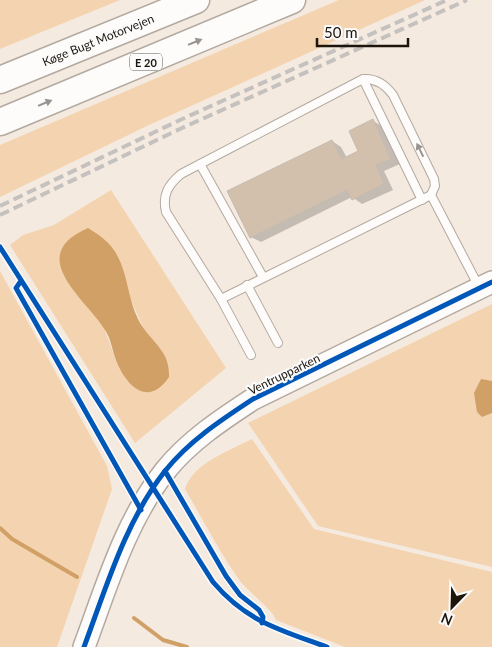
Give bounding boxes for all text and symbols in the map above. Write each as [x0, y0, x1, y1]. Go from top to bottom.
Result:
street label: Køge Bugt Motorvejen [40, 11, 156, 69]
scale bar [317, 15, 408, 47]
text: 50 m [324, 23, 358, 41]
one-way arrow [188, 37, 202, 45]
road number: E 20 [130, 54, 162, 70]
one-way arrow [38, 99, 52, 107]
one-way arrow [416, 143, 424, 157]
street label: Ventrupparken [246, 350, 322, 398]
north arrow [427, 582, 477, 632]
text: N [438, 609, 455, 629]

